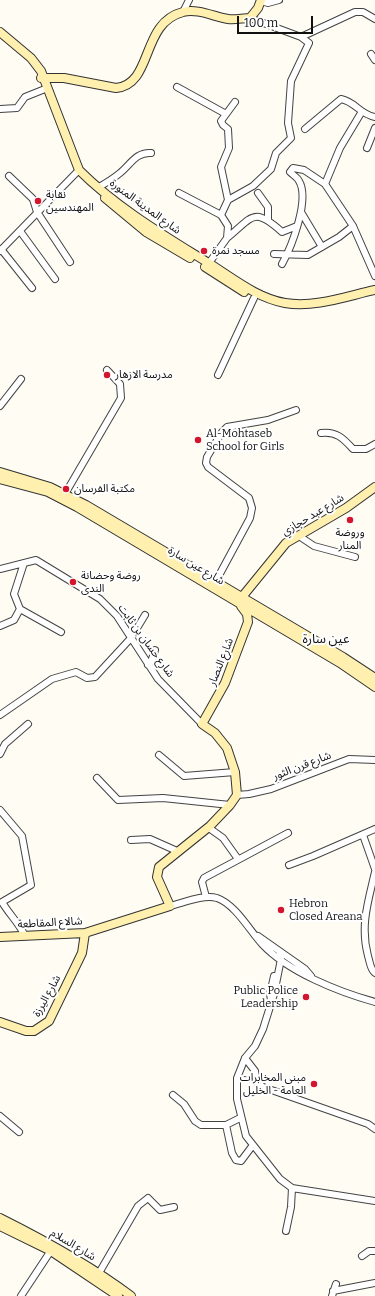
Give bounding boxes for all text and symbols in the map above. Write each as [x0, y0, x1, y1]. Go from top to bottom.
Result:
scale bar [239, 8, 315, 34]
text: 100 m [244, 16, 278, 30]
street label: شارع المدينة المنورة [107, 177, 183, 237]
place label: نقابة المهندسين [46, 188, 94, 214]
marker: نقابة المهندسين [33, 196, 43, 206]
place label: مسجد نمرة [212, 244, 260, 258]
marker: مسجد نمرة [199, 246, 209, 256]
place label: مدرسة الازهار [115, 368, 173, 382]
marker: مدرسة الازهار [102, 370, 112, 380]
place label: Al-Mohtaseb School for Girls [206, 427, 284, 453]
marker: Al-Mohtaseb School for Girls [193, 435, 203, 445]
place label: مكتبة الفرسان [74, 482, 135, 496]
marker: مكتبة الفرسان [61, 484, 71, 494]
street label: شارع عبد حجازي [280, 491, 346, 539]
marker: وروضة المنار [345, 515, 355, 525]
place label: وروضة المنار [335, 526, 365, 552]
street label: شارع عين سارة [165, 544, 227, 588]
place label: روضة وحضانة الندى [81, 569, 141, 595]
marker: روضة وحضانة الندى [68, 577, 78, 587]
street label: شارع حسان بن ثابت [115, 602, 177, 680]
district label: عين سارة [303, 631, 349, 647]
street label: شارع النصار [205, 636, 237, 688]
street label: شارع قرن الثور [271, 749, 333, 783]
place label: Hebron Closed Areana [289, 897, 362, 923]
marker: Hebron Closed Areana [276, 905, 286, 915]
street label: شالاع المقاطعة [17, 915, 83, 931]
street label: شارع اليرزة [30, 973, 64, 1019]
place label: Public Police Leadership [234, 984, 298, 1010]
marker: Public Police Leadership [301, 992, 311, 1002]
place label: مبنى المخابرات العامة - الخليل [240, 1071, 306, 1097]
marker: مبنى المخابرات العامة - الخليل [309, 1079, 319, 1089]
street label: شارع السلام [48, 1226, 98, 1264]

